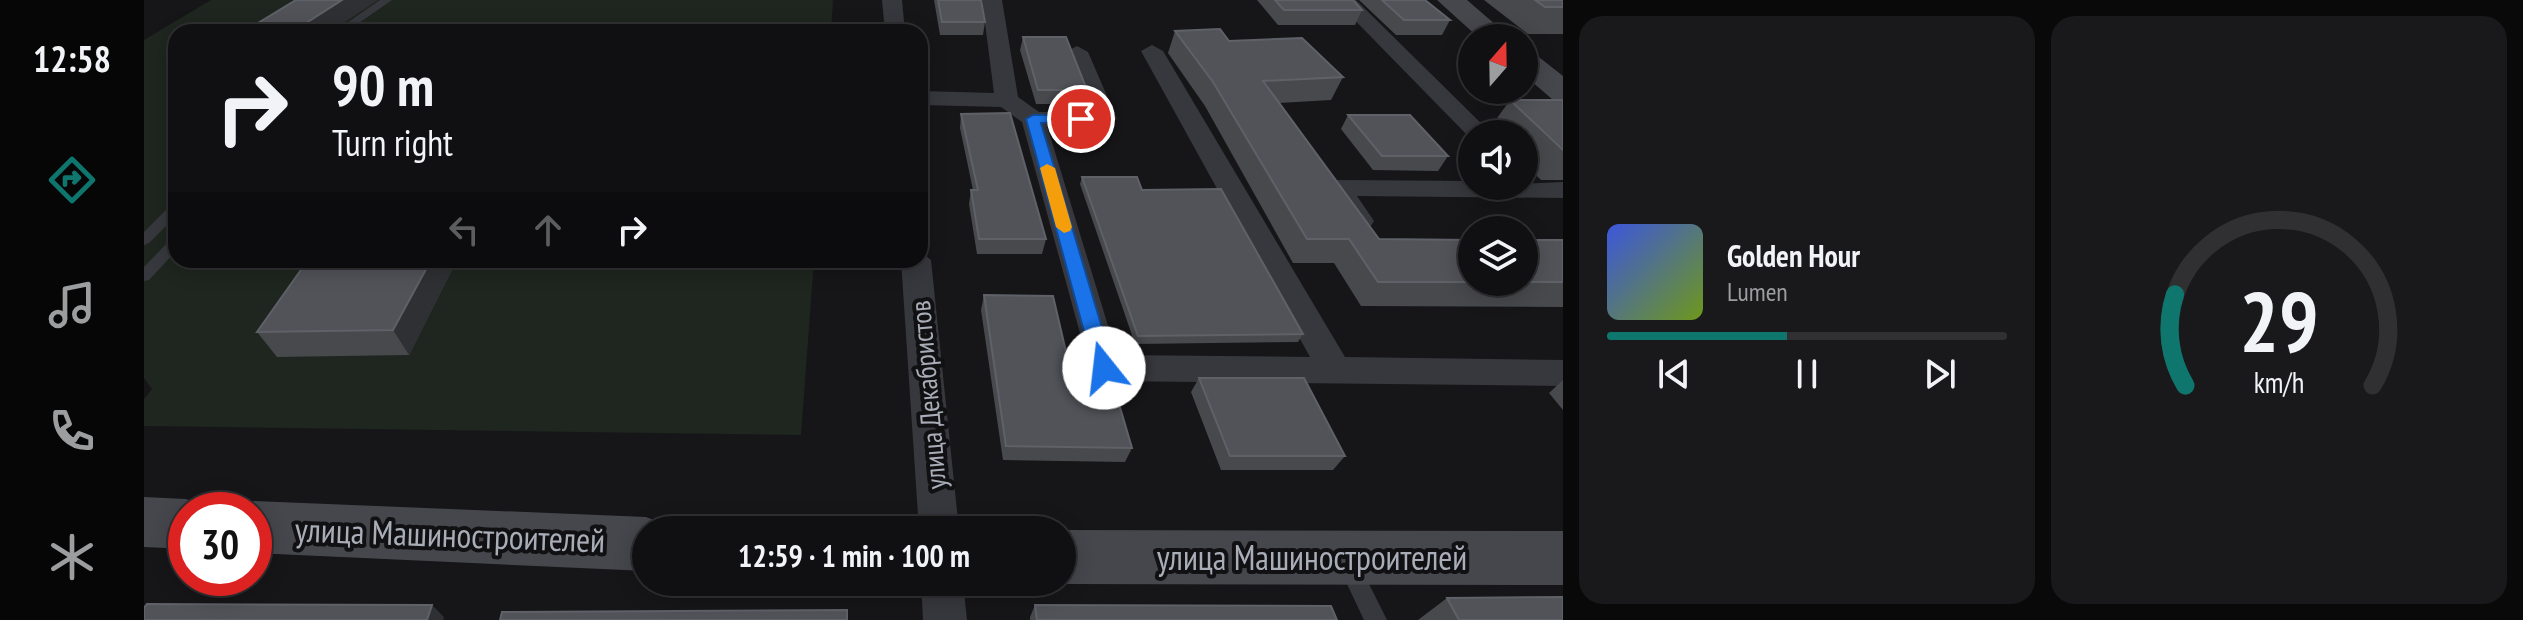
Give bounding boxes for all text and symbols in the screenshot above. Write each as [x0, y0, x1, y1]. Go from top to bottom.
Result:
north arrow [1458, 24, 1538, 104]
map controls [1458, 24, 1538, 296]
text: 12:58 [33, 35, 111, 82]
text: 90 m [332, 49, 434, 121]
icon: right [200, 56, 304, 160]
pin [1047, 85, 1115, 153]
icon: arrive [1059, 97, 1103, 141]
text: Turn right [332, 119, 453, 166]
button: sound [1458, 120, 1538, 200]
icon: directions [44, 152, 100, 208]
icon: left [442, 208, 486, 252]
icon: ahead [526, 208, 570, 252]
icon: right [610, 208, 654, 252]
button: layers [1458, 216, 1538, 296]
text: Golden Hour [1727, 236, 1860, 275]
text: 29 [2239, 267, 2319, 375]
text: Lumen [1727, 275, 1788, 308]
icon: music [44, 277, 100, 333]
street label: улица Декабристов [901, 299, 954, 491]
position arrow [1062, 326, 1146, 410]
icon: previous [1652, 352, 1696, 396]
icon: pause [1785, 352, 1829, 396]
icon: next [1918, 352, 1962, 396]
text: km/h [2254, 364, 2304, 401]
icon: phone [44, 403, 100, 459]
speed limit sign: 30 [168, 492, 272, 596]
street label: улица Машиностроителей [294, 507, 606, 561]
icon: climate [44, 529, 100, 585]
street label: улица Машиностроителей [1157, 535, 1467, 579]
text: 12:59 · 1 min · 100 m [738, 536, 970, 575]

